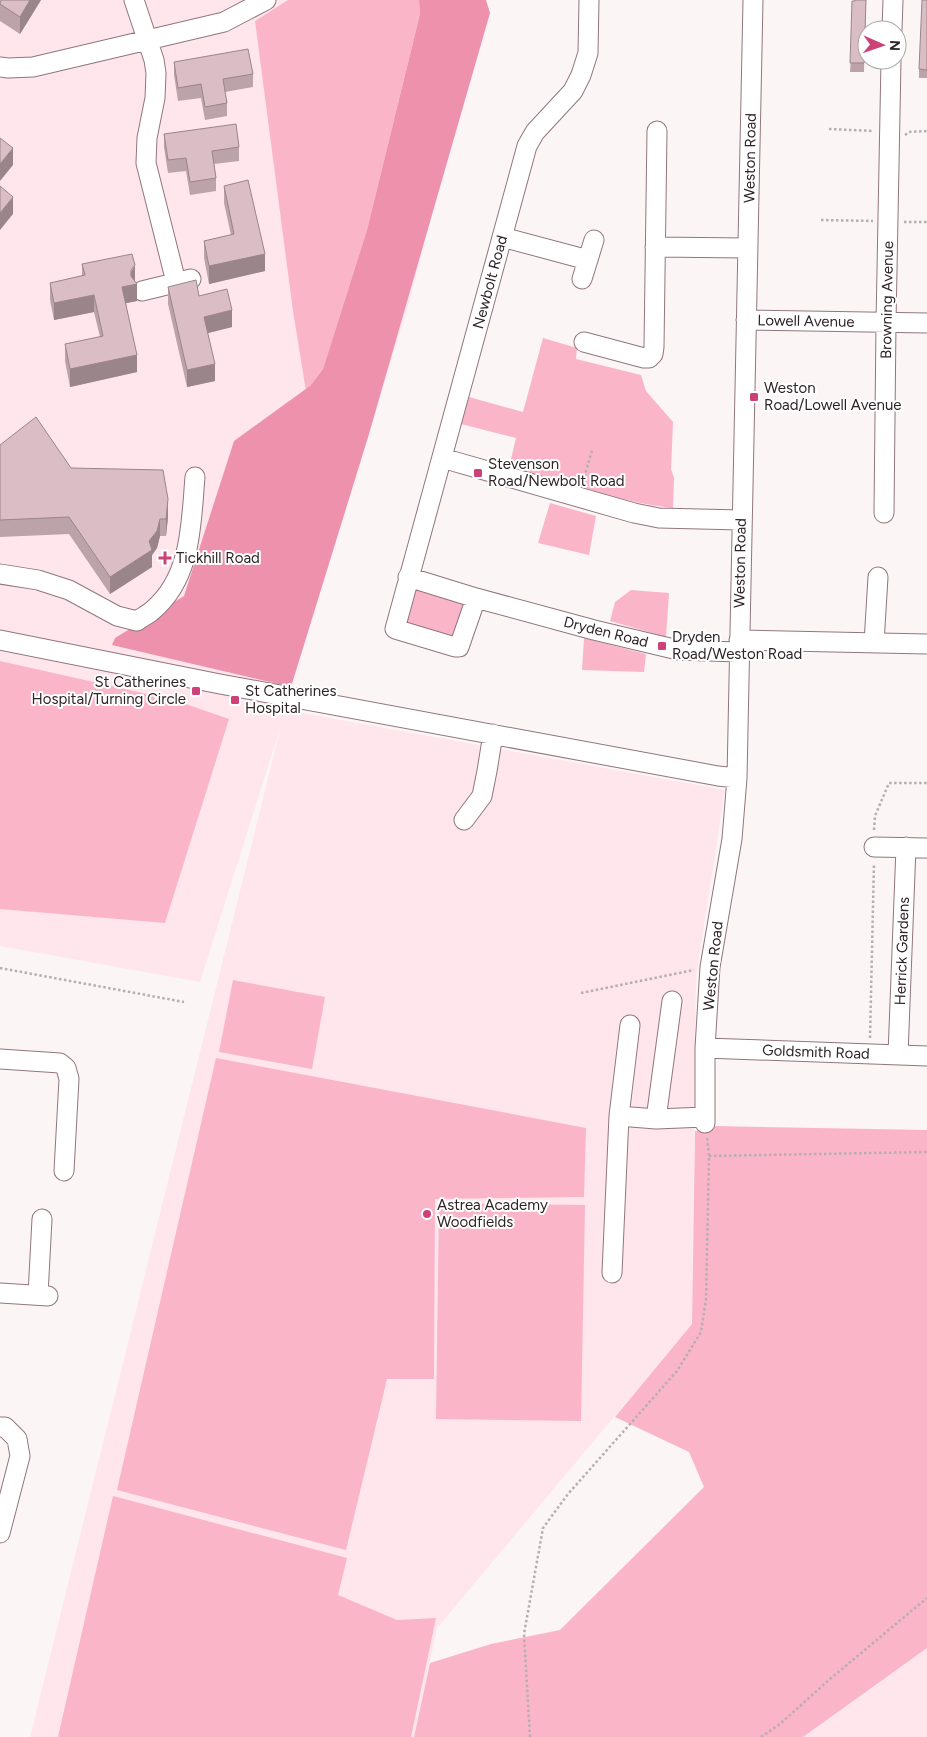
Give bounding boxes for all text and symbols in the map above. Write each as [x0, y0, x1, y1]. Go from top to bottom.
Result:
north arrow [857, 20, 907, 70]
text: N [886, 40, 903, 51]
street label: Weston Road [740, 113, 760, 203]
street label: Newbolt Road [469, 233, 511, 331]
street label: Browning Avenue [877, 241, 897, 359]
street label: Lowell Avenue [757, 311, 855, 331]
place label: Weston Road/Lowell Avenue [764, 379, 901, 414]
marker: Weston Road/Lowell Avenue [748, 391, 760, 403]
place label: Stevenson Road/Newbolt Road [488, 455, 624, 490]
marker: Stevenson Road/Newbolt Road [472, 467, 484, 479]
street label: Weston Road [730, 518, 750, 608]
place label: Tickhill Road [176, 549, 260, 567]
marker: Tickhill Road [158, 551, 172, 565]
street label: Dryden Road [562, 613, 650, 651]
place label: Dryden Road/Weston Road [672, 628, 802, 663]
marker: Dryden Road/Weston Road [656, 640, 668, 652]
place label: St Catherines Hospital/Turning Circle [32, 673, 186, 708]
place label: St Catherines Hospital [245, 682, 336, 717]
marker: St Catherines Hospital/Turning Circle [190, 685, 202, 697]
marker: St Catherines Hospital [229, 694, 241, 706]
street label: Herrick Gardens [891, 896, 913, 1006]
street label: Weston Road [699, 920, 727, 1012]
street label: Goldsmith Road [762, 1041, 870, 1063]
place label: Astrea Academy Woodfields [437, 1196, 548, 1231]
marker: Astrea Academy Woodfields [421, 1208, 433, 1220]

